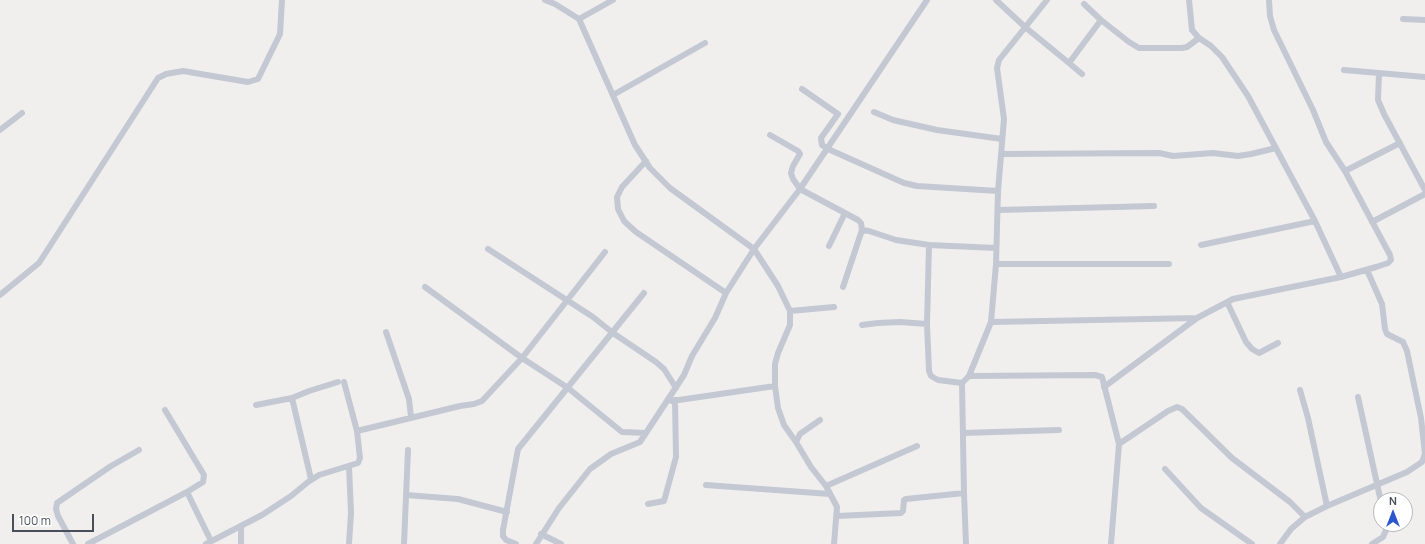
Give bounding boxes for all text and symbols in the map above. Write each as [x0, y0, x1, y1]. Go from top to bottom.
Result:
north arrow [1373, 492, 1413, 532]
text: N [1389, 493, 1397, 508]
scale bar [14, 506, 96, 532]
text: 100 m [19, 512, 51, 529]

